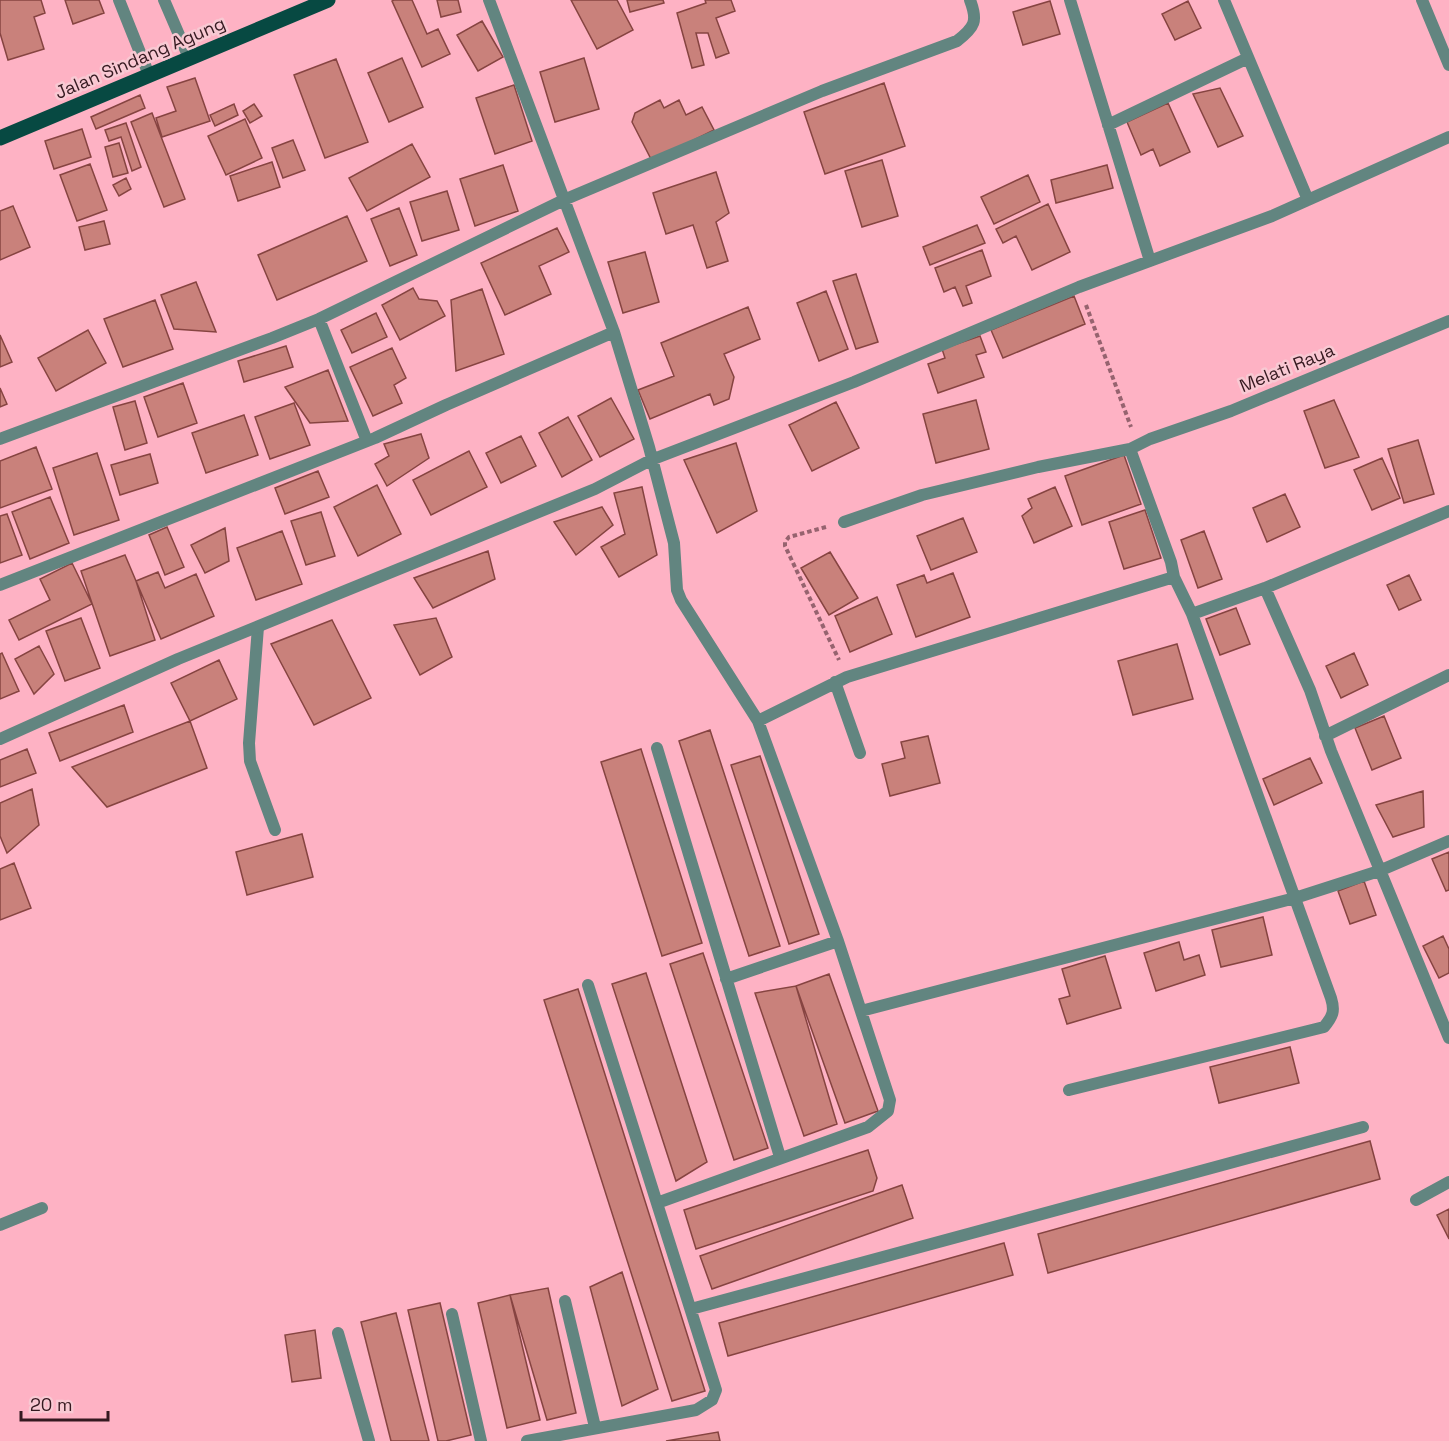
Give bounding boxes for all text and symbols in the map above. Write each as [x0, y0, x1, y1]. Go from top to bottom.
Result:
street label: Jalan Sindang Agung [51, 11, 228, 104]
street label: Melati Raya [1236, 338, 1338, 397]
scale bar [21, 1384, 108, 1422]
text: 20 m [30, 1393, 73, 1416]

